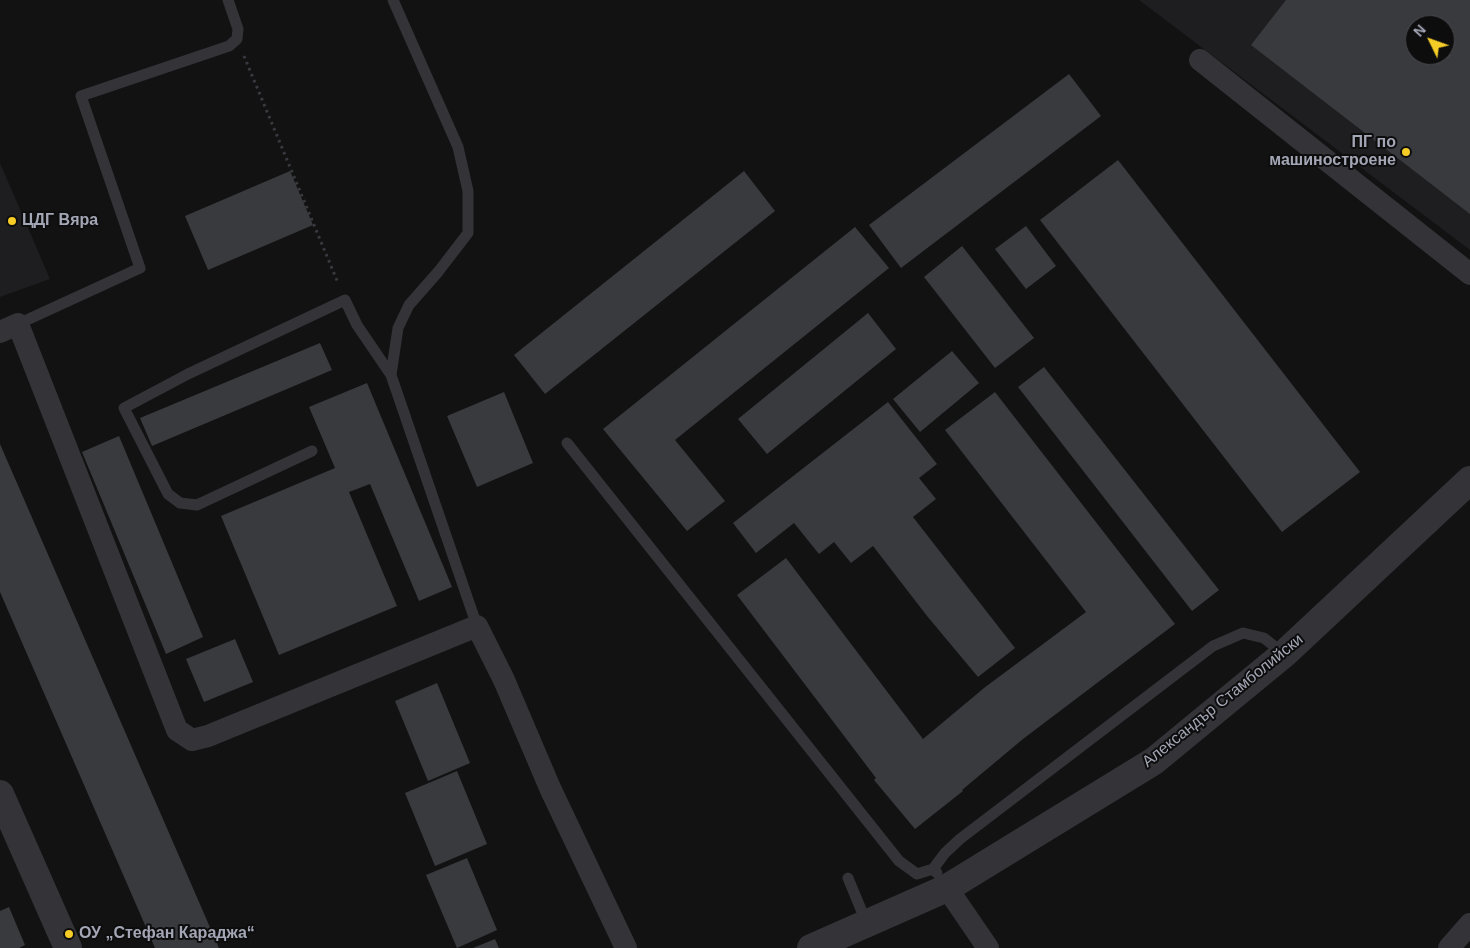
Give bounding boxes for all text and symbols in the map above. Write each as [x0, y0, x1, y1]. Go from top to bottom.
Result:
north arrow [1405, 15, 1455, 65]
text: N [1410, 22, 1429, 40]
place label: ПГ по машиностроене [1269, 133, 1396, 171]
marker: ПГ по машиностроене [1400, 146, 1412, 158]
place label: ЦДГ Вяра [22, 211, 98, 231]
marker: ЦДГ Вяра [6, 215, 18, 227]
street label: Александър Стамболийски [1139, 630, 1307, 772]
place label: ОУ „Стефан Караджа“ [79, 924, 255, 944]
marker: ОУ „Стефан Караджа“ [63, 928, 75, 940]

